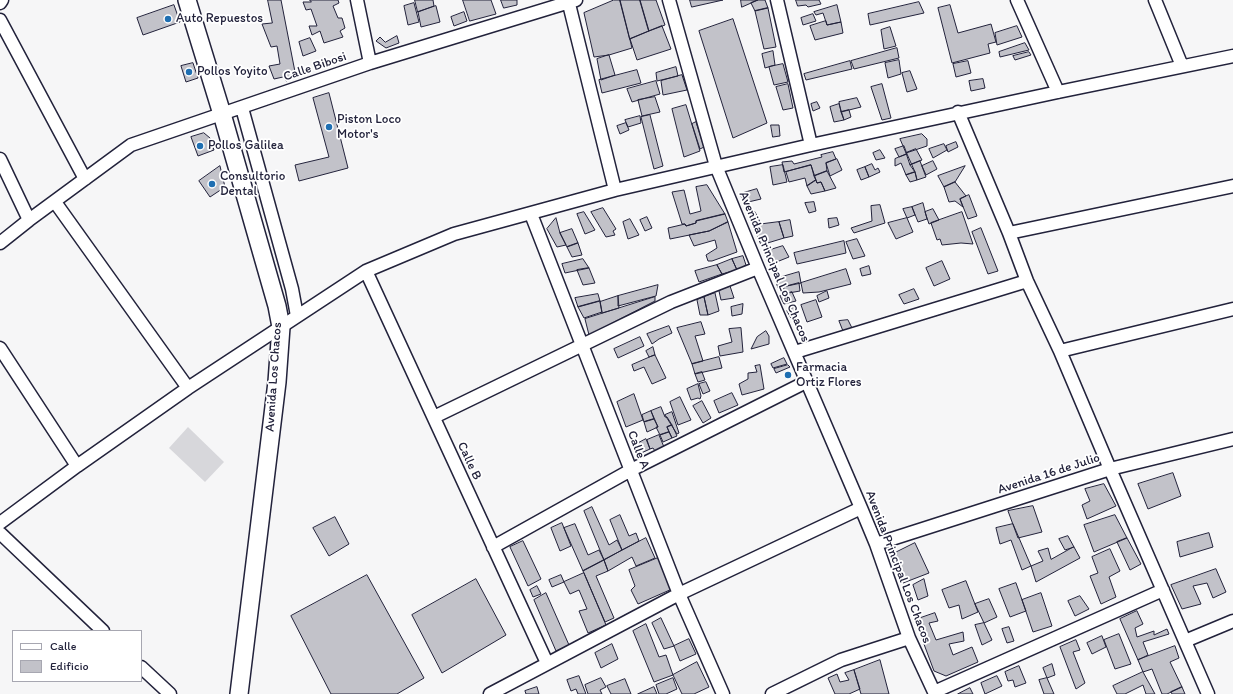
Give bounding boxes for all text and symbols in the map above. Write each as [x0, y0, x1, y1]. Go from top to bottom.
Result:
place label: Auto Repuestos [176, 11, 263, 27]
marker: Auto Repuestos [163, 14, 173, 24]
street label: Calle Bibosi [281, 49, 349, 85]
place label: Pollos Yoyito [197, 64, 268, 80]
marker: Pollos Yoyito [184, 67, 194, 77]
place label: Piston Loco Motor's [337, 112, 401, 143]
marker: Piston Loco Motor's [324, 122, 334, 132]
place label: Pollos Galilea [208, 138, 284, 154]
marker: Pollos Galilea [195, 141, 205, 151]
place label: Consultorio Dental [220, 169, 285, 200]
marker: Consultorio Dental [207, 179, 217, 189]
street label: Avenida Principal Los Chacos [735, 189, 813, 345]
street label: Avenida Los Chacos [262, 322, 286, 432]
place label: Farmacia Ortiz Flores [796, 360, 862, 391]
marker: Farmacia Ortiz Flores [783, 370, 793, 380]
street label: Calle A [624, 429, 652, 471]
street label: Calle B [453, 440, 485, 482]
street label: Avenida 16 de Julio [996, 450, 1102, 498]
street label: Avenida Principal Los Chacos [862, 488, 934, 646]
legend [12, 630, 142, 682]
text: Calle [50, 639, 76, 653]
text: Edificio [50, 659, 89, 673]

